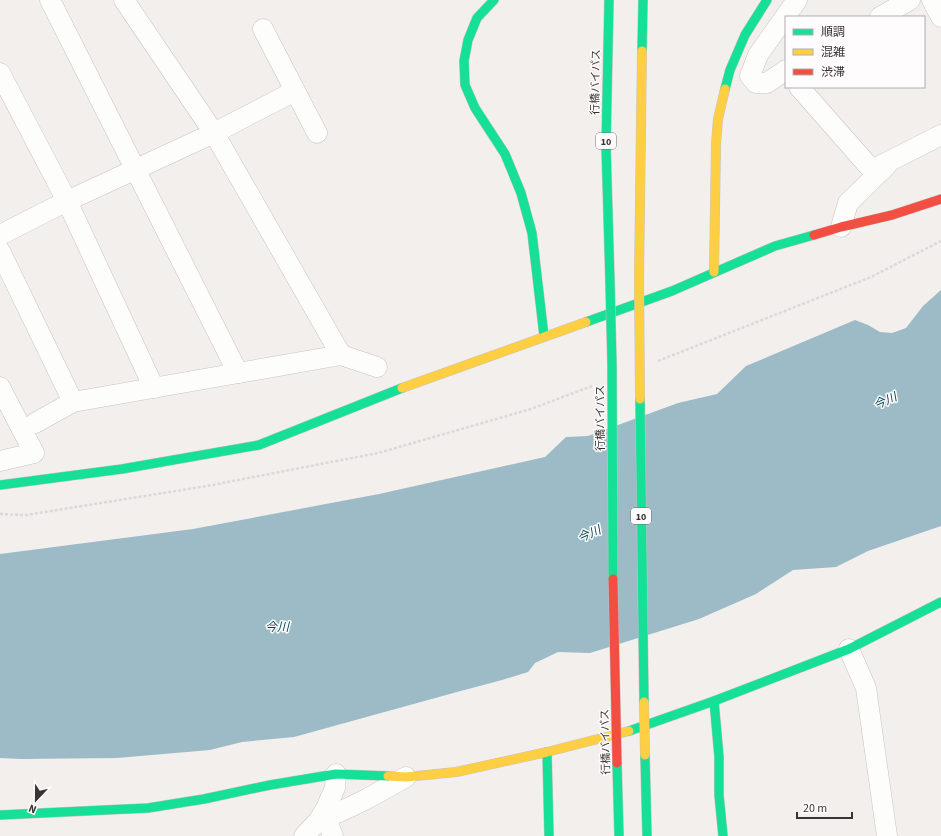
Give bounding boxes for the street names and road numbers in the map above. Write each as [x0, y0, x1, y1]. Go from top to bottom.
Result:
street label: 行橋バイパス [587, 49, 604, 115]
road number: 10 [596, 133, 616, 149]
street label: 行橋バイパス [593, 385, 608, 451]
road number: 10 [631, 508, 651, 524]
street label: 行橋バイパス [597, 709, 614, 775]

